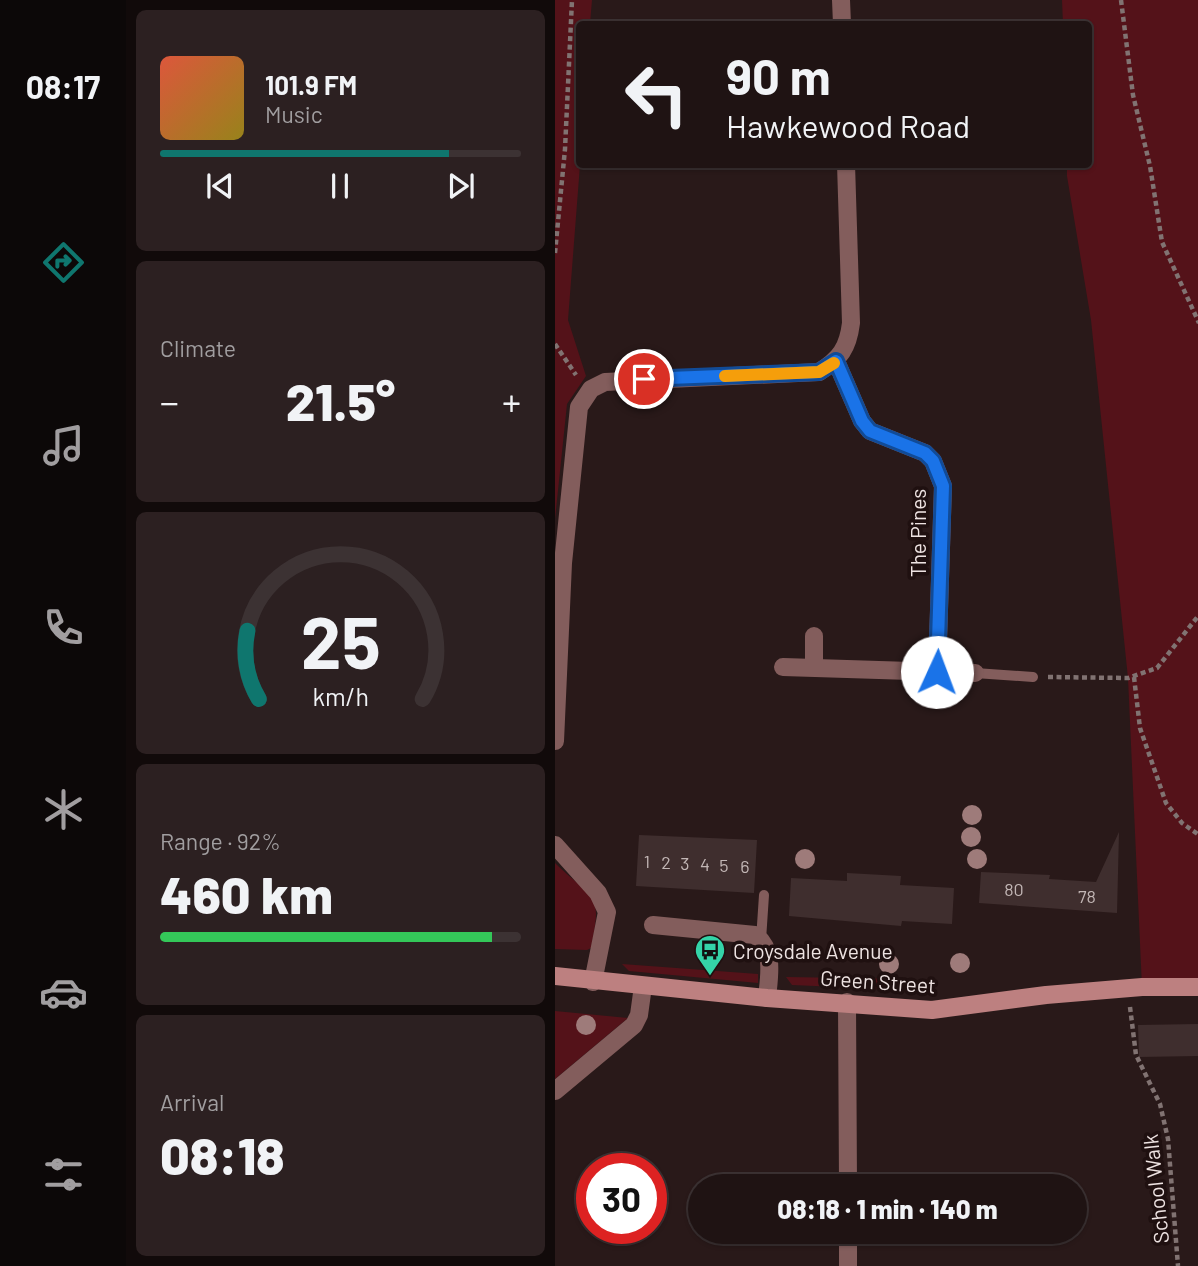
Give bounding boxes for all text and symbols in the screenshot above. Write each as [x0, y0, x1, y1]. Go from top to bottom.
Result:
text: 90 m [726, 46, 831, 105]
icon: left [611, 49, 702, 140]
text: 08:17 [26, 67, 100, 105]
text: 101.9 FM [265, 69, 357, 100]
text: Music [265, 100, 323, 128]
text: Hawkewood Road [726, 106, 970, 144]
icon: previous [201, 167, 239, 205]
icon: pause [321, 167, 359, 205]
icon: next [442, 167, 480, 205]
icon: directions [39, 238, 88, 287]
text: Climate [160, 334, 236, 362]
pin [614, 349, 674, 409]
icon: arrive [625, 360, 663, 398]
text: 21.5° [286, 369, 395, 431]
text: − [160, 378, 179, 424]
text: + [502, 378, 521, 424]
icon: music [39, 421, 88, 470]
street label: The Pines [905, 489, 930, 577]
text: 25 [300, 596, 381, 684]
icon: phone [39, 603, 88, 652]
position arrow [900, 635, 974, 709]
text: km/h [312, 681, 369, 711]
icon: climate [39, 785, 88, 834]
text: Range · 92% [160, 827, 281, 855]
house number: 1 [644, 850, 650, 872]
house number: 2 [661, 851, 671, 873]
house number: 3 [680, 852, 690, 874]
house number: 4 [700, 853, 710, 875]
house number: 5 [719, 854, 729, 876]
house number: 6 [740, 855, 750, 877]
text: 460 km [160, 862, 333, 924]
house number: 80 [1004, 878, 1024, 900]
house number: 78 [1078, 885, 1096, 907]
bus stop icon: Croysdale Avenue [693, 933, 727, 977]
place label: Croysdale Avenue [733, 938, 893, 963]
street label: Green Street [819, 964, 937, 998]
icon: car [39, 968, 88, 1017]
text: Arrival [160, 1088, 224, 1116]
text: 08:18 [160, 1123, 285, 1185]
street label: School Walk [1137, 1133, 1173, 1245]
icon: filters [39, 1150, 88, 1199]
speed limit sign: 30 [576, 1153, 667, 1244]
text: 08:18 · 1 min · 140 m [777, 1193, 998, 1224]

